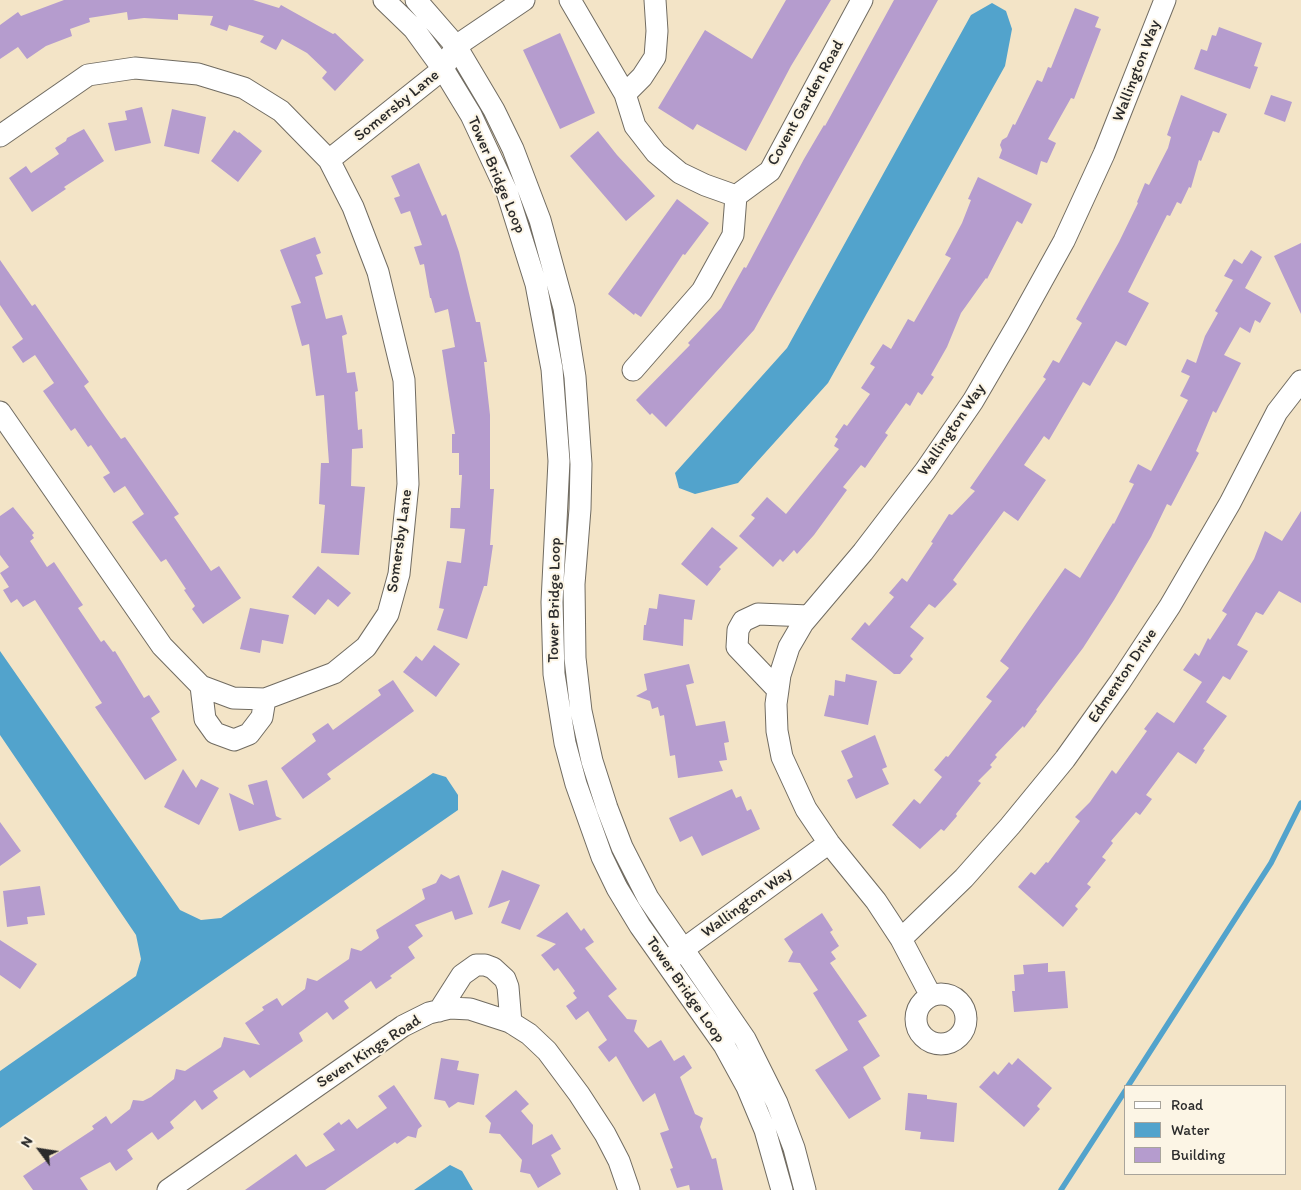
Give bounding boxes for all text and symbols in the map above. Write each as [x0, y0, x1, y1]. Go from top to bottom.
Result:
street label: Wallington Way [1109, 17, 1165, 125]
street label: Covent Garden Road [764, 37, 848, 169]
street label: Somersby Lane [351, 66, 443, 146]
street label: Tower Bridge Loop [463, 114, 529, 236]
street label: Wallington Way [914, 380, 990, 480]
street label: Somersby Lane [383, 488, 417, 594]
street label: Tower Bridge Loop [544, 537, 566, 663]
street label: Edmenton Drive [1084, 625, 1162, 727]
street label: Wallington Way [698, 864, 796, 942]
street label: Tower Bridge Loop [641, 933, 729, 1047]
street label: Seven Kings Road [313, 1011, 425, 1093]
legend [1124, 1085, 1286, 1175]
text: Road [1171, 1096, 1203, 1114]
text: Water [1171, 1121, 1209, 1139]
north arrow [15, 1125, 65, 1175]
text: N [17, 1134, 36, 1150]
text: Building [1171, 1146, 1225, 1164]

